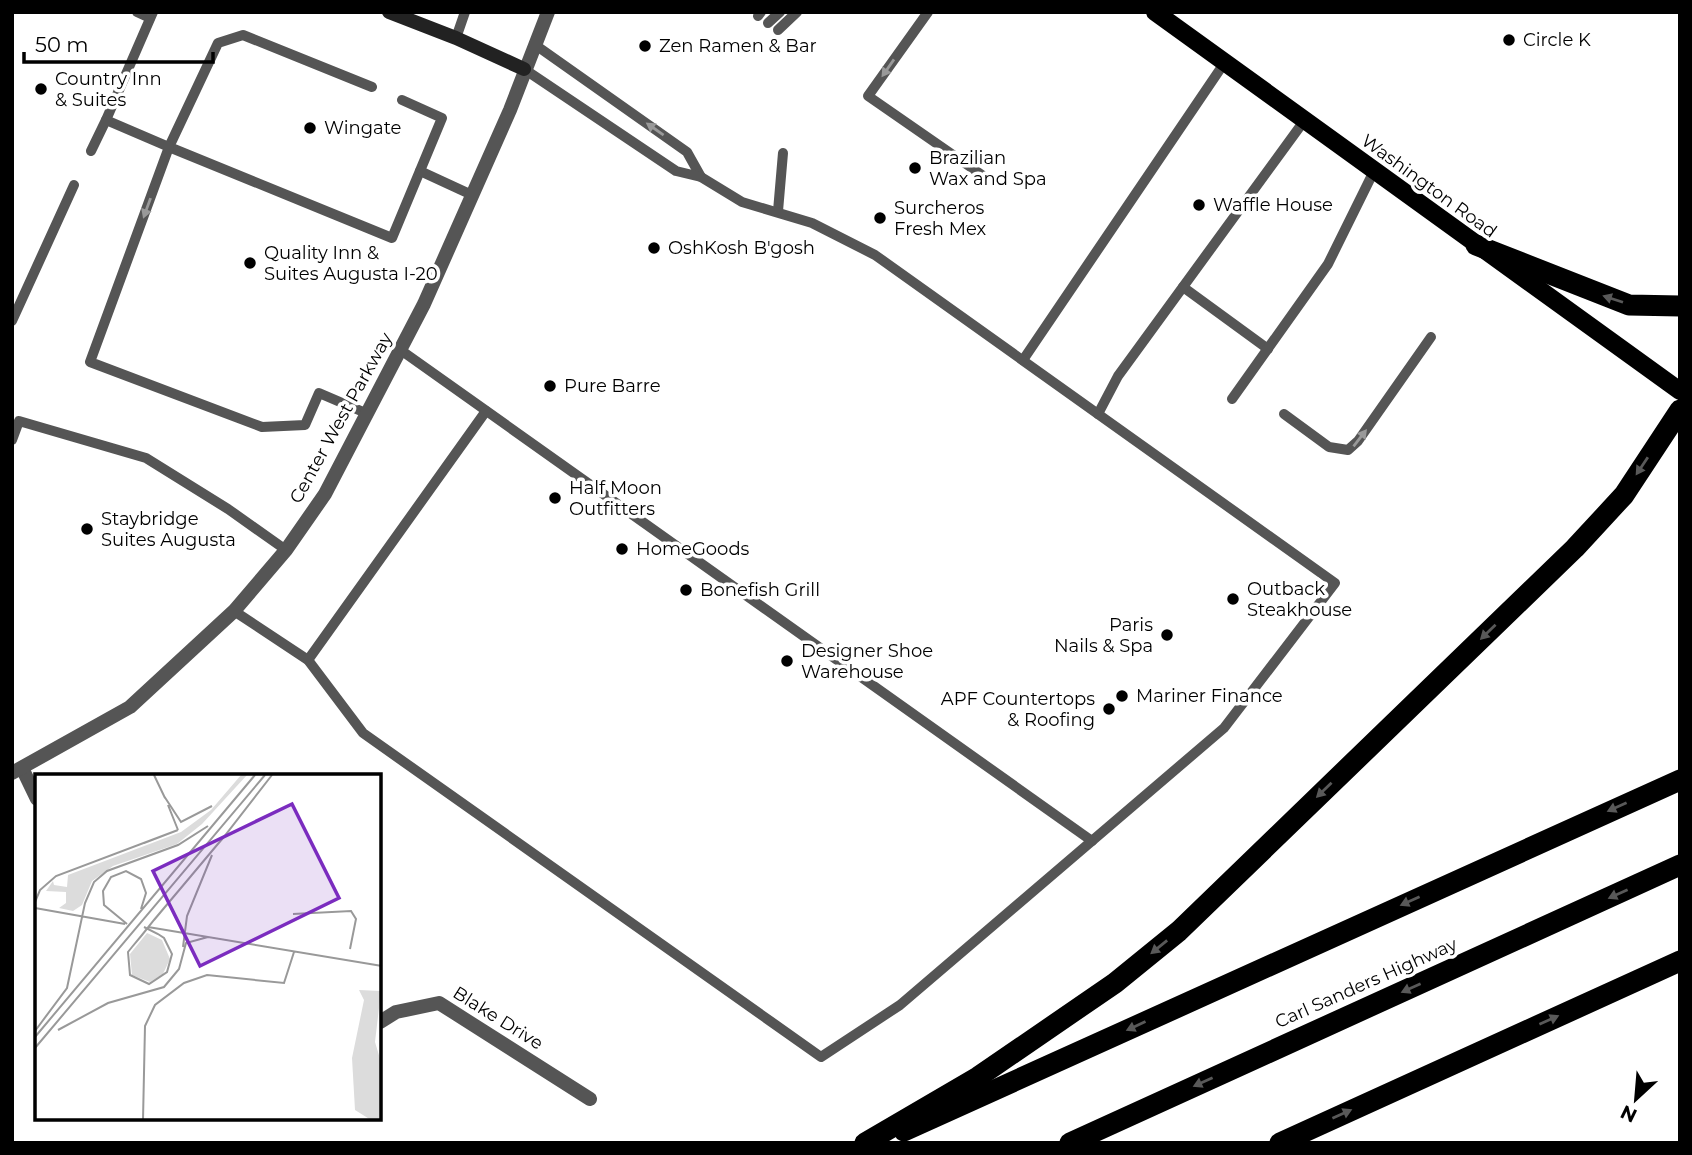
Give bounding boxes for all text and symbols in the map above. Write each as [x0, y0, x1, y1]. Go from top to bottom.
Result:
scale bar [24, 21, 214, 65]
place label: Circle K [1523, 29, 1591, 51]
text: 50 m [35, 32, 89, 57]
marker: Circle K [1501, 32, 1517, 48]
place label: Zen Ramen & Bar [659, 35, 817, 57]
marker: Zen Ramen & Bar [637, 38, 653, 54]
one-way arrow [881, 59, 895, 77]
place label: Country Inn & Suites [55, 68, 162, 111]
marker: Country Inn & Suites [33, 81, 49, 97]
place label: Wingate [324, 117, 402, 139]
marker: Wingate [302, 120, 318, 136]
one-way arrow [646, 122, 664, 136]
street label: Washington Road [1357, 129, 1501, 243]
place label: Brazilian Wax and Spa [929, 147, 1047, 190]
marker: Brazilian Wax and Spa [907, 160, 923, 176]
place label: Waffle House [1213, 194, 1333, 216]
one-way arrow [141, 197, 152, 218]
place label: Surcheros Fresh Mex [894, 197, 987, 240]
marker: Waffle House [1191, 197, 1207, 213]
marker: Surcheros Fresh Mex [872, 210, 888, 226]
place label: OshKosh B'gosh [668, 237, 815, 259]
marker: OshKosh B'gosh [646, 240, 662, 256]
place label: Quality Inn & Suites Augusta I-20 [264, 242, 438, 285]
marker: Quality Inn & Suites Augusta I-20 [242, 255, 258, 271]
one-way arrow [1602, 293, 1623, 304]
street label: Center West Parkway [285, 329, 397, 507]
place label: Pure Barre [564, 375, 661, 397]
marker: Pure Barre [542, 378, 558, 394]
one-way arrow [1352, 429, 1367, 447]
one-way arrow [1636, 457, 1649, 476]
place label: Half Moon Outfitters [569, 477, 662, 520]
marker: Half Moon Outfitters [547, 490, 563, 506]
place label: Staybridge Suites Augusta [101, 508, 236, 551]
marker: Staybridge Suites Augusta [79, 521, 95, 537]
place label: HomeGoods [636, 538, 750, 560]
marker: HomeGoods [614, 541, 630, 557]
place label: Outback Steakhouse [1247, 578, 1352, 621]
place label: Bonefish Grill [700, 579, 820, 601]
marker: Bonefish Grill [678, 582, 694, 598]
marker: Outback Steakhouse [1225, 591, 1241, 607]
place label: Paris Nails & Spa [1054, 614, 1153, 657]
one-way arrow [1479, 624, 1496, 641]
marker: Paris Nails & Spa [1159, 627, 1175, 643]
place label: Designer Shoe Warehouse [801, 640, 933, 683]
marker: Designer Shoe Warehouse [779, 653, 795, 669]
place label: Mariner Finance [1136, 685, 1283, 707]
place label: APF Countertops & Roofing [941, 688, 1095, 731]
marker: Mariner Finance [1114, 688, 1130, 704]
marker: APF Countertops & Roofing [1101, 701, 1117, 717]
inset map [35, 774, 382, 1120]
one-way arrow [1316, 782, 1333, 798]
one-way arrow [1607, 802, 1628, 813]
one-way arrow [1607, 888, 1628, 899]
one-way arrow [1400, 895, 1420, 907]
street label: Carl Sanders Highway [1272, 933, 1461, 1033]
one-way arrow [1151, 939, 1168, 954]
street label: Blake Drive [449, 982, 547, 1054]
one-way arrow [1400, 983, 1421, 994]
one-way arrow [1539, 1014, 1559, 1026]
one-way arrow [1126, 1020, 1146, 1032]
north arrow [1601, 1064, 1671, 1134]
one-way arrow [1193, 1077, 1214, 1088]
text: N [1617, 1100, 1641, 1128]
one-way arrow [1331, 1109, 1352, 1120]

